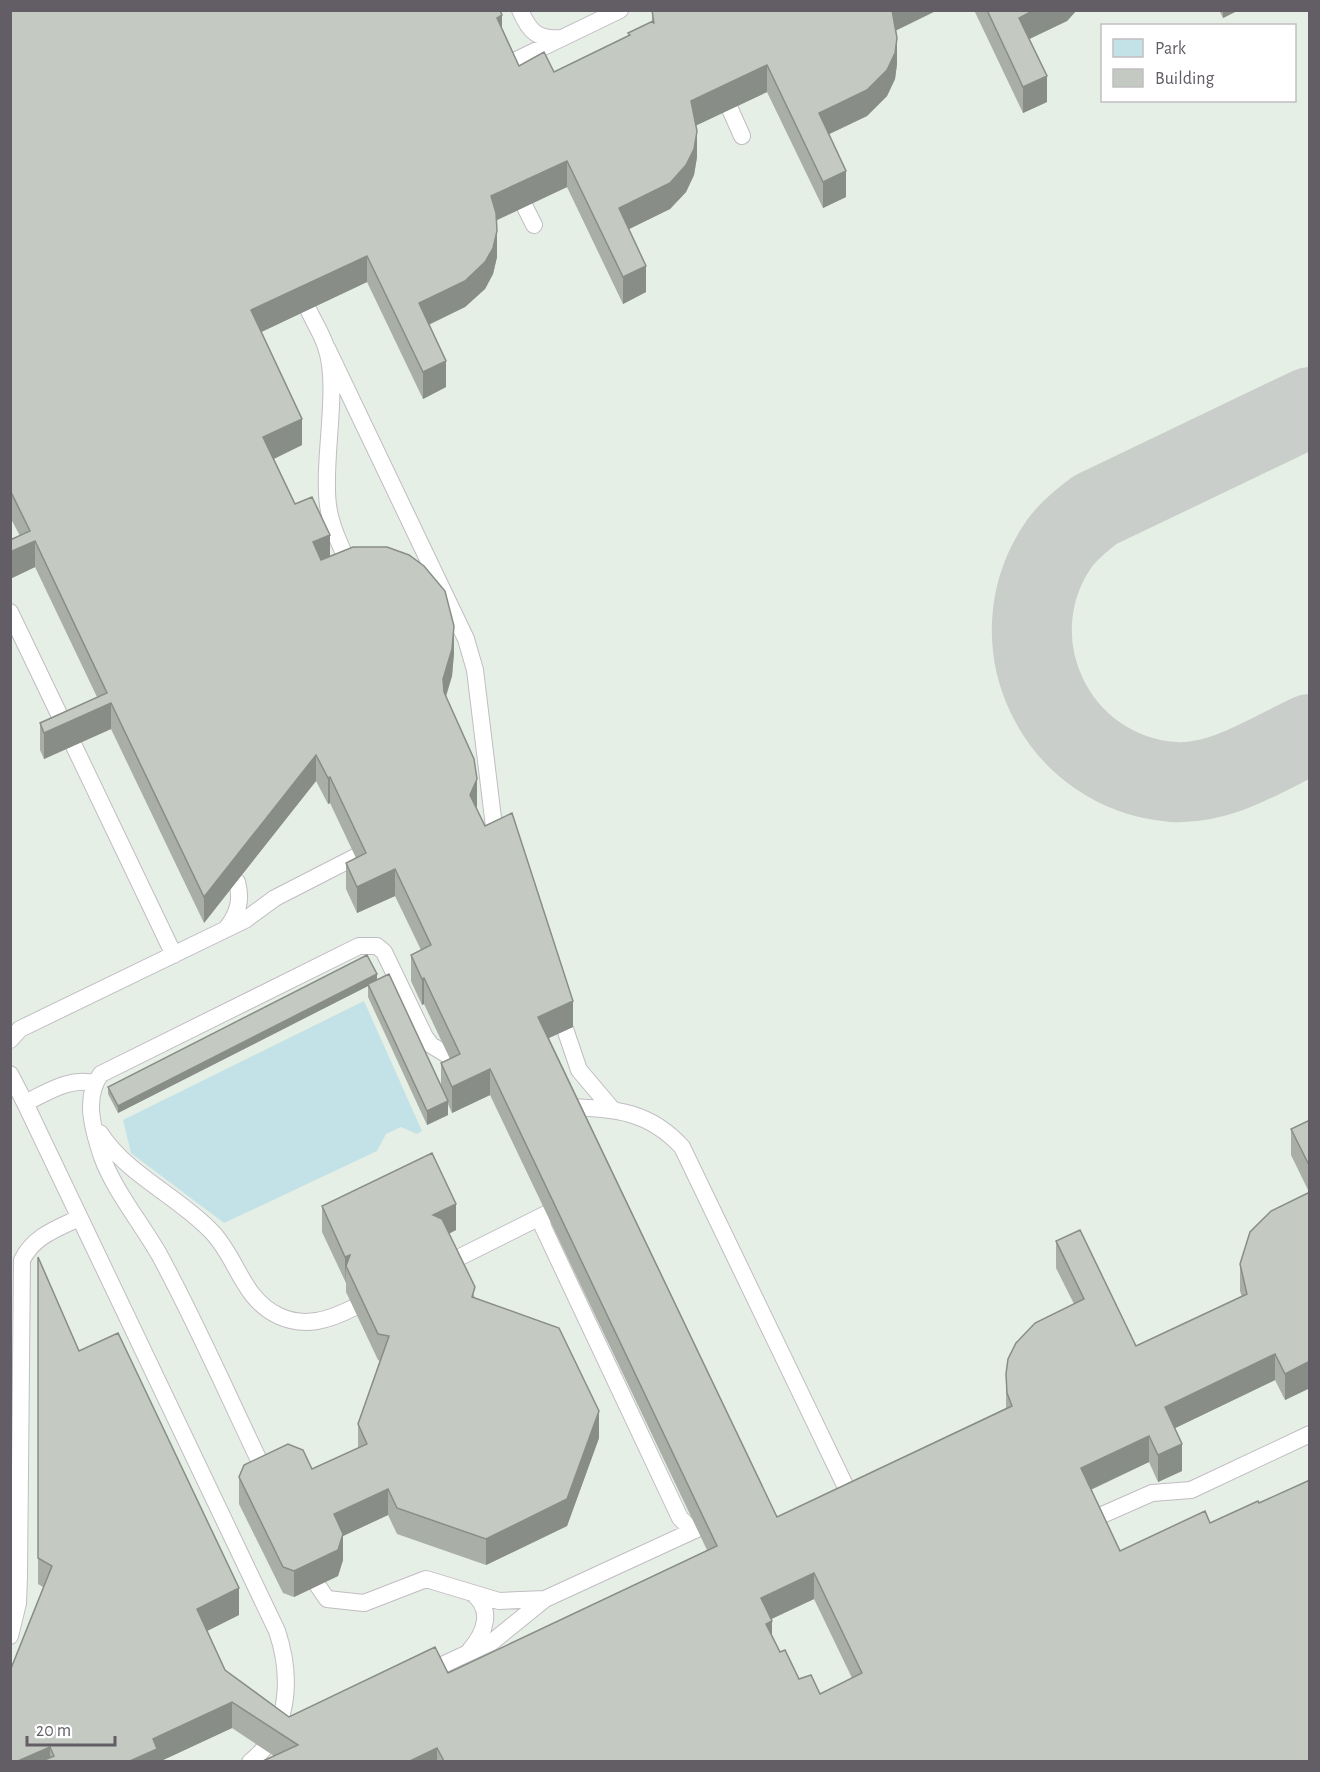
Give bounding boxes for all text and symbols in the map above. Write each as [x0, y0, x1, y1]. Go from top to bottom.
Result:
legend [1101, 24, 1296, 102]
text: Park [1155, 40, 1187, 58]
text: Building [1155, 70, 1215, 88]
scale bar [27, 1709, 116, 1747]
text: 20 m [36, 1722, 71, 1740]

